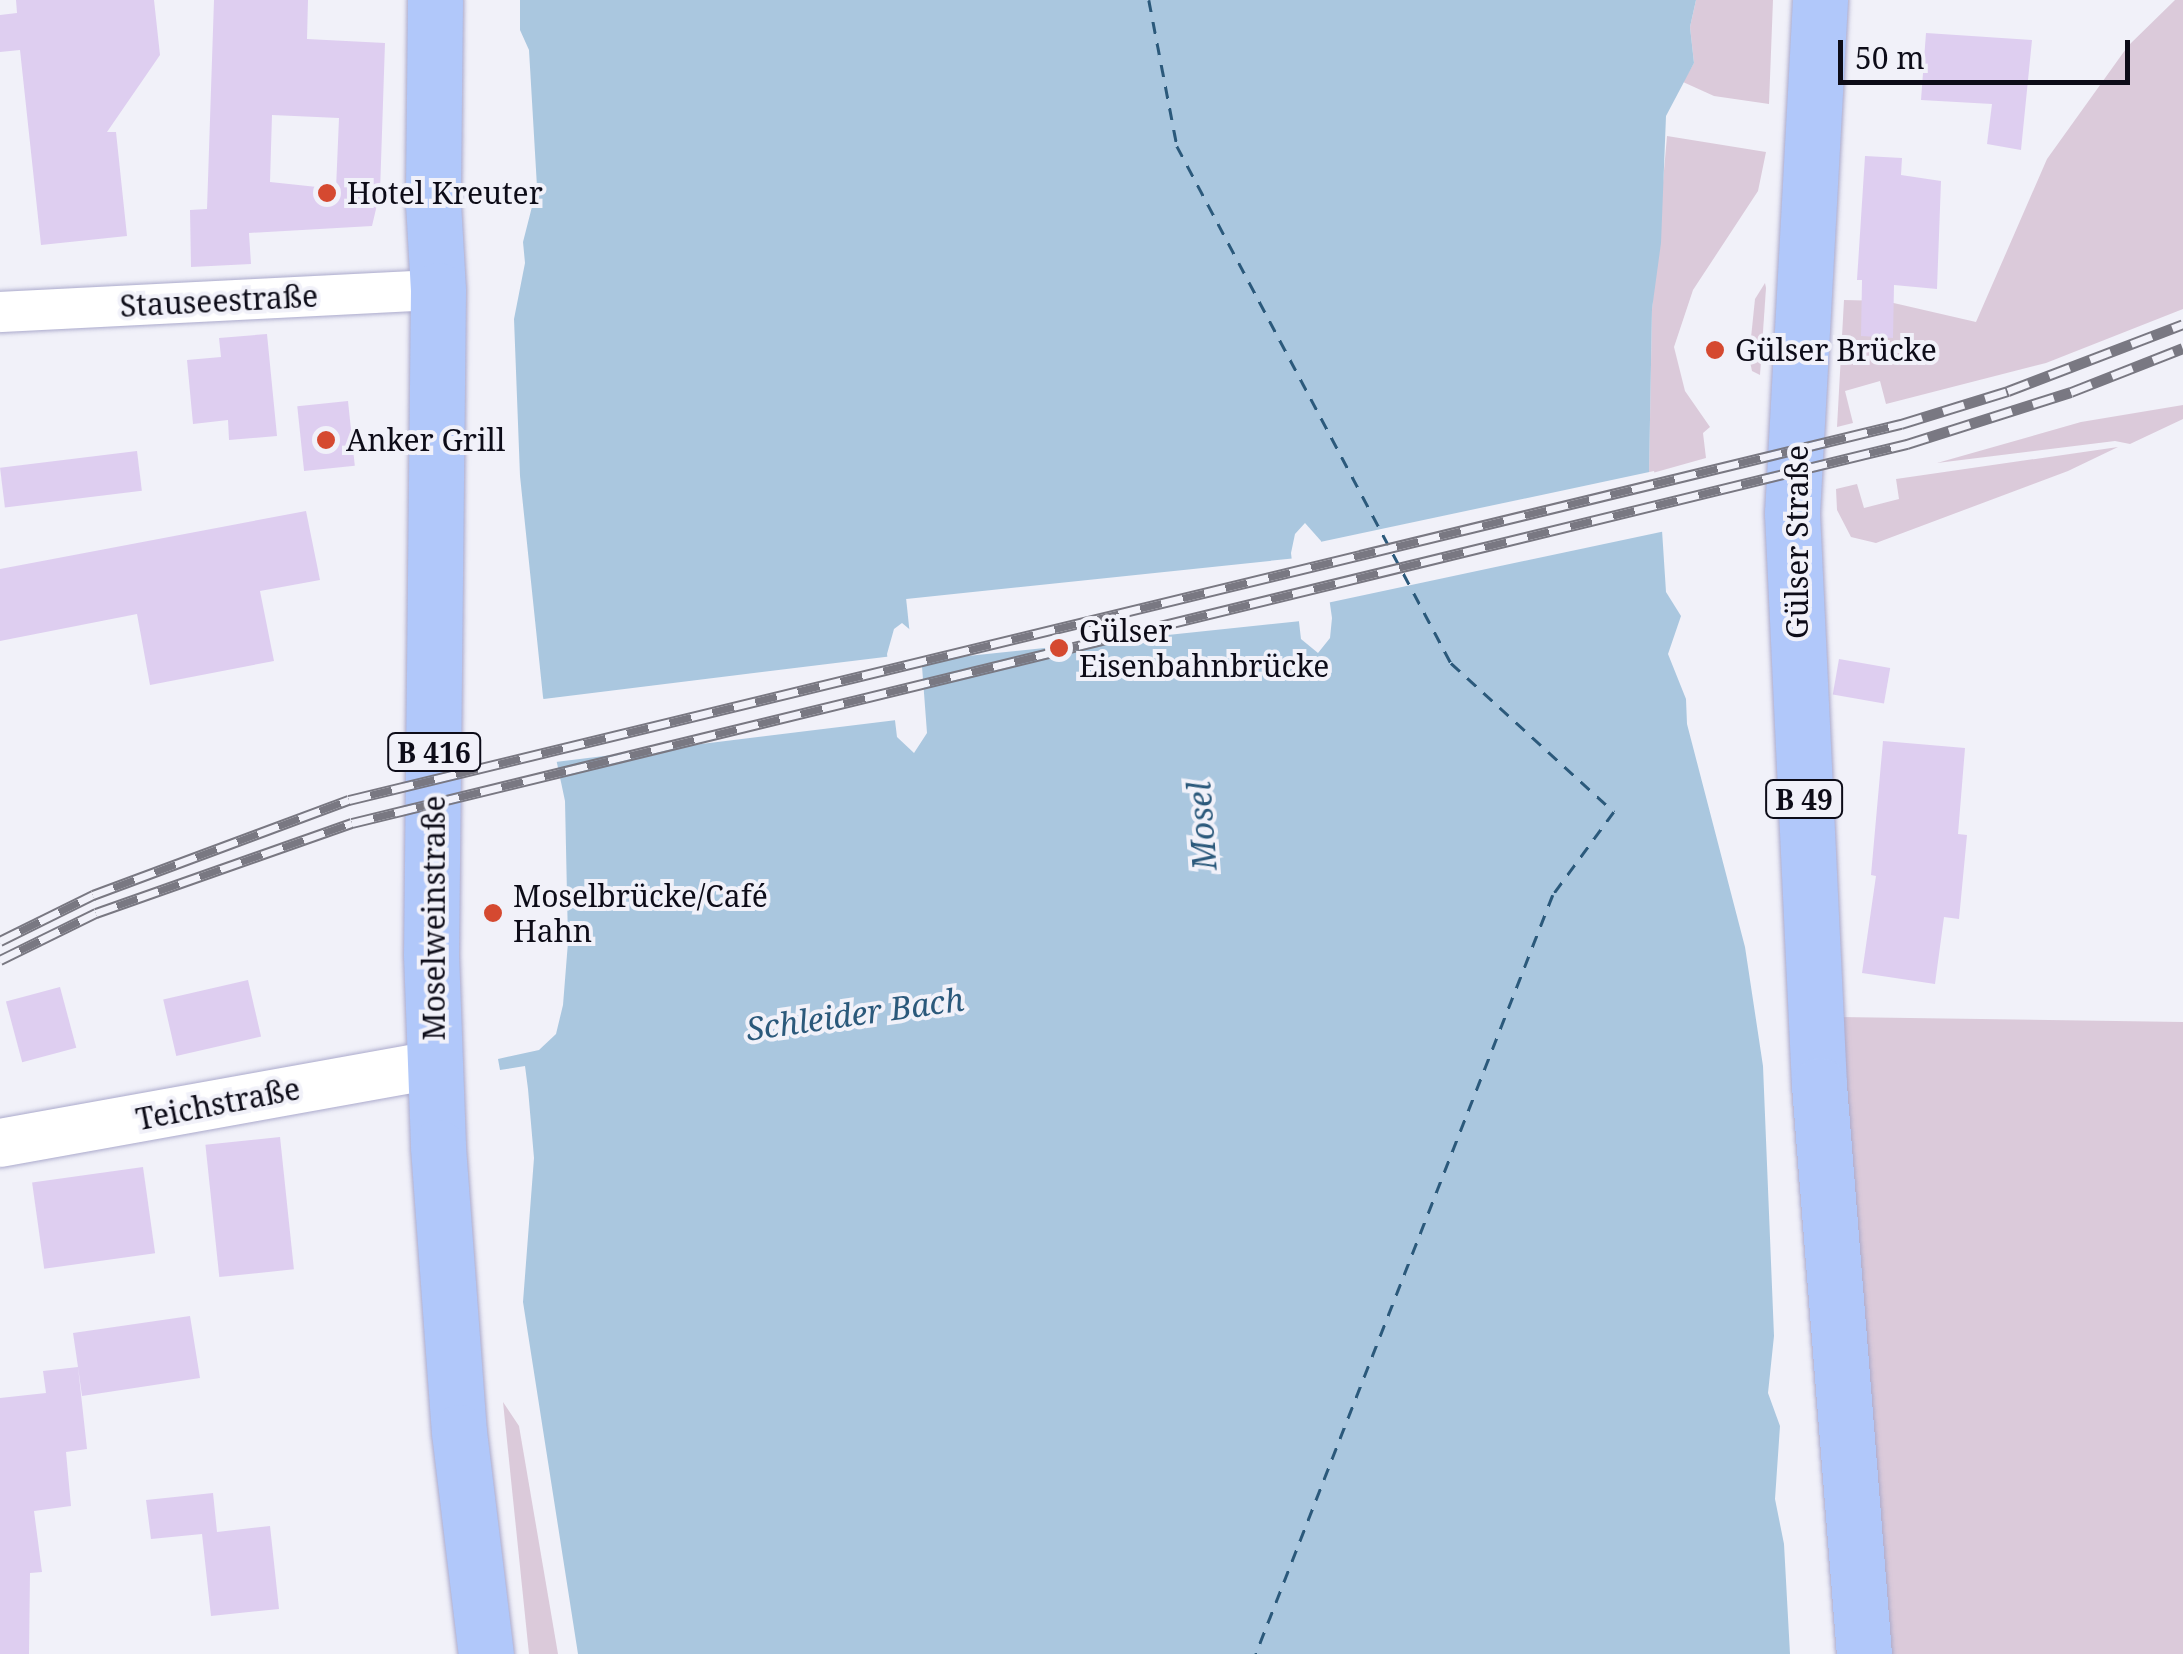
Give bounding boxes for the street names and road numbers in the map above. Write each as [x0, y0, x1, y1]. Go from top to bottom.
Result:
street label: Stauseestraße [119, 278, 319, 324]
street label: Gülser Straße [1779, 445, 1815, 639]
road number: B 416 [386, 729, 482, 775]
road number: B 49 [1764, 776, 1844, 822]
street label: Moselweinstraße [416, 795, 452, 1041]
street label: Teichstraße [133, 1070, 303, 1138]

